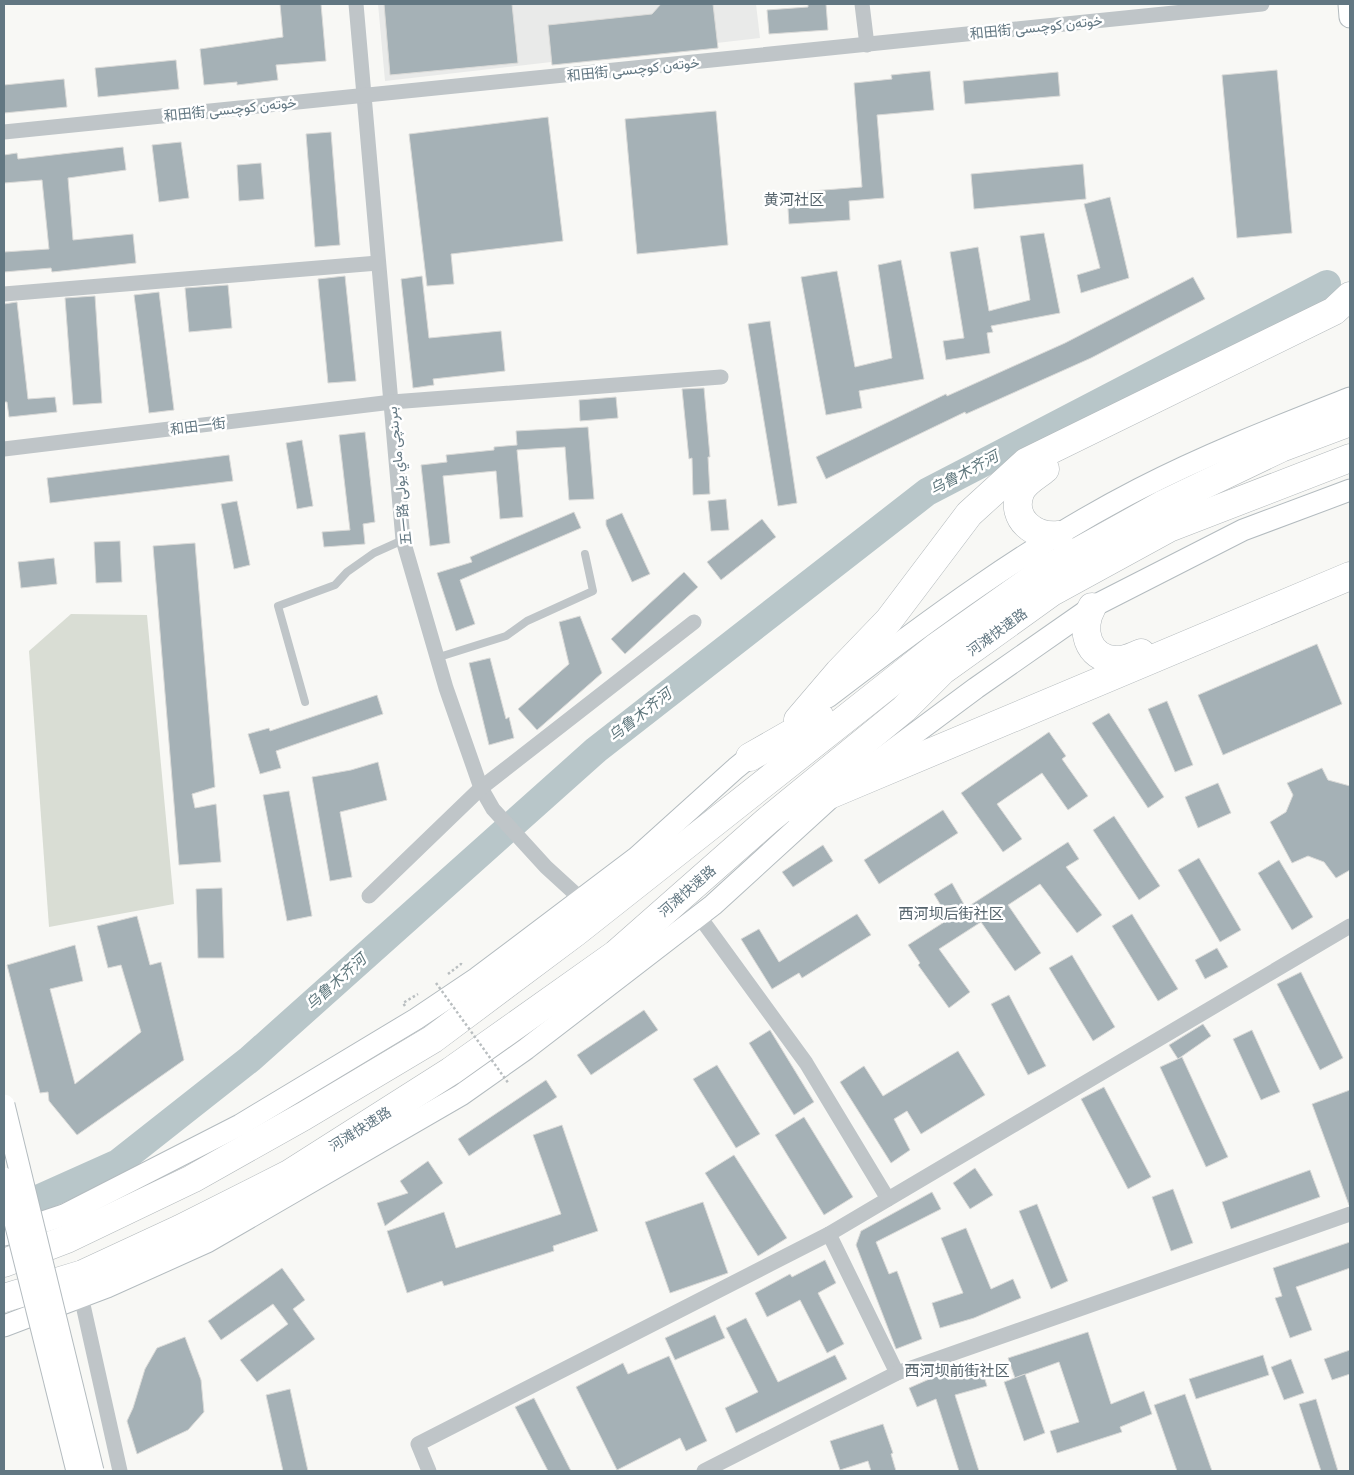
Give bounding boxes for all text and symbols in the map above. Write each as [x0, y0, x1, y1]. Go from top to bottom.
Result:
street label: 和田街 خوتەن كوچىسى [969, 12, 1103, 44]
street label: 和田街 خوتەن كوچىسى [566, 54, 700, 86]
street label: 和田街 خوتەن كوچىسى [163, 94, 297, 126]
district label: 黄河社区 [764, 191, 824, 209]
street label: 五一路 بىرىنچى ماي يولى [384, 405, 418, 546]
street label: 和田一街 [169, 415, 227, 438]
water label: 乌鲁木齐河 [927, 446, 1004, 499]
street label: 河滩快速路 [964, 605, 1031, 660]
water label: 乌鲁木齐河 [605, 683, 677, 745]
street label: 河滩快速路 [655, 862, 719, 921]
district label: 西河坝后街社区 [898, 905, 1004, 923]
water label: 乌鲁木齐河 [302, 948, 372, 1014]
street label: 河滩快速路 [326, 1104, 394, 1155]
district label: 西河坝前街社区 [904, 1362, 1010, 1380]

